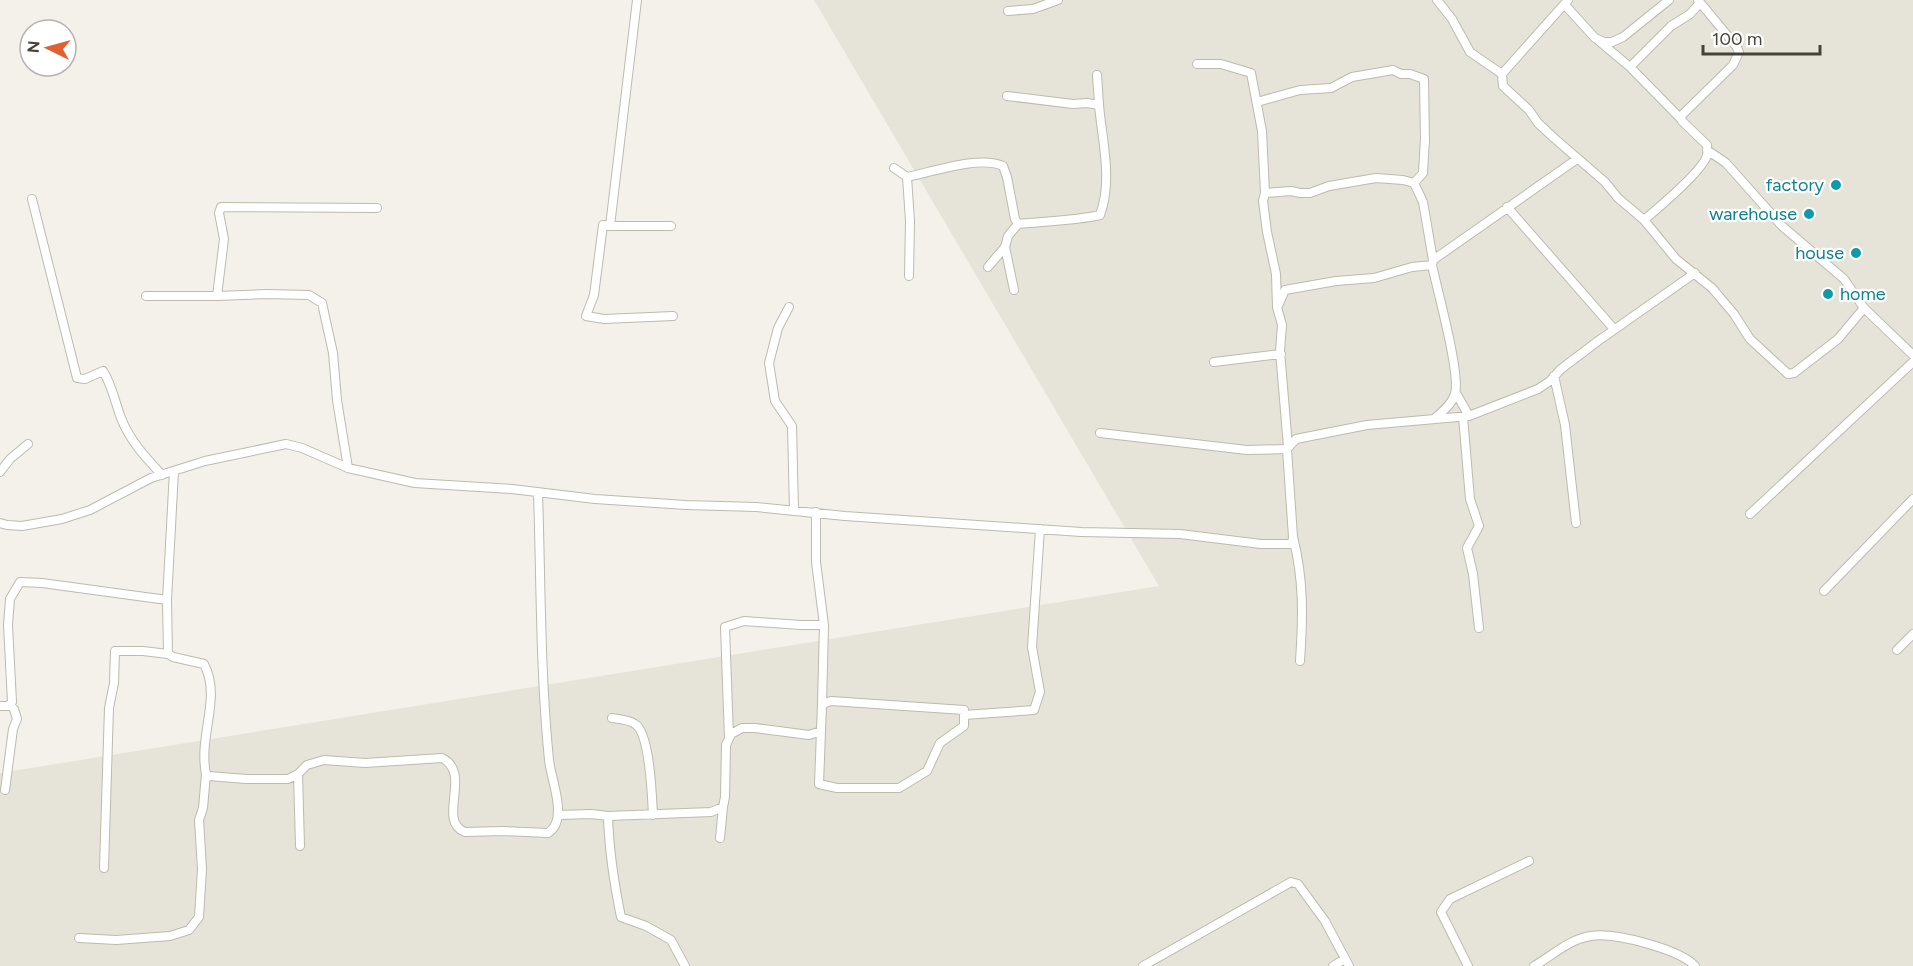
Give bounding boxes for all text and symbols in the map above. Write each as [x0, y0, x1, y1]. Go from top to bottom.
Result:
north arrow [18, 18, 78, 78]
scale bar [1703, 18, 1820, 56]
text: 100 m [1712, 28, 1762, 50]
text: N [24, 40, 44, 54]
place label: factory [1766, 174, 1825, 196]
marker: factory [1829, 178, 1843, 192]
place label: warehouse [1709, 203, 1797, 225]
marker: warehouse [1802, 207, 1816, 221]
place label: house [1795, 242, 1844, 264]
marker: house [1849, 246, 1863, 260]
place label: home [1840, 283, 1886, 305]
marker: home [1821, 287, 1835, 301]

